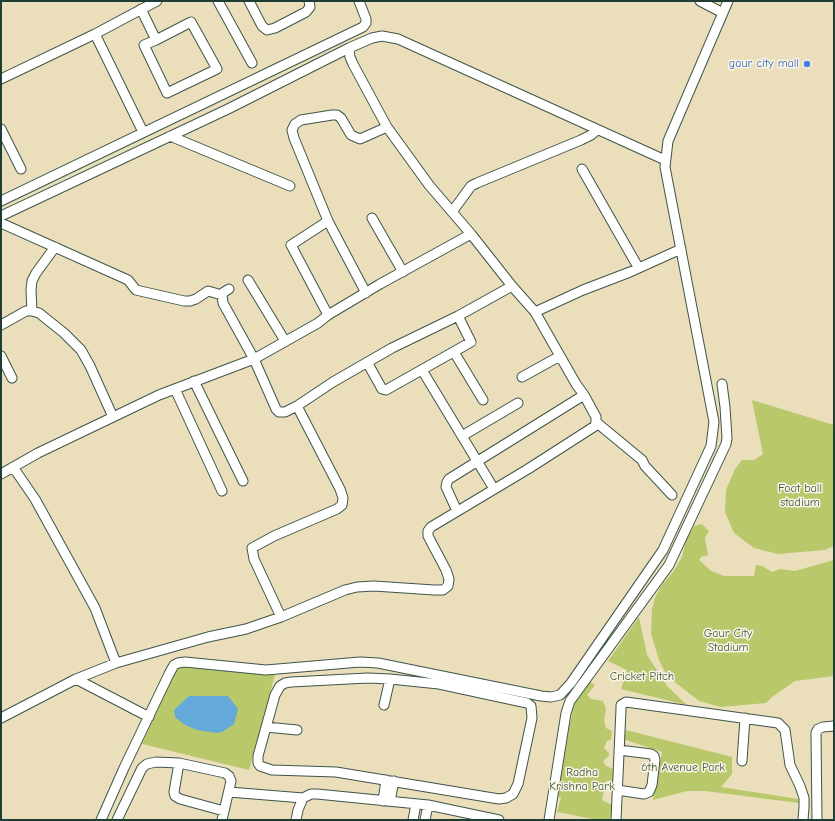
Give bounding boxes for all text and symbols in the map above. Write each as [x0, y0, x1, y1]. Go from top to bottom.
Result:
place label: gaur city mall [729, 57, 799, 71]
marker: gaur city mall [802, 59, 812, 69]
park label: Foot ball stadium [778, 482, 822, 510]
park label: Gaur City Stadium [704, 627, 752, 655]
park label: Cricket Pitch [610, 670, 674, 684]
park label: 6th Avenue Park [641, 761, 725, 775]
park label: Radha Krishna Park [549, 766, 615, 794]

